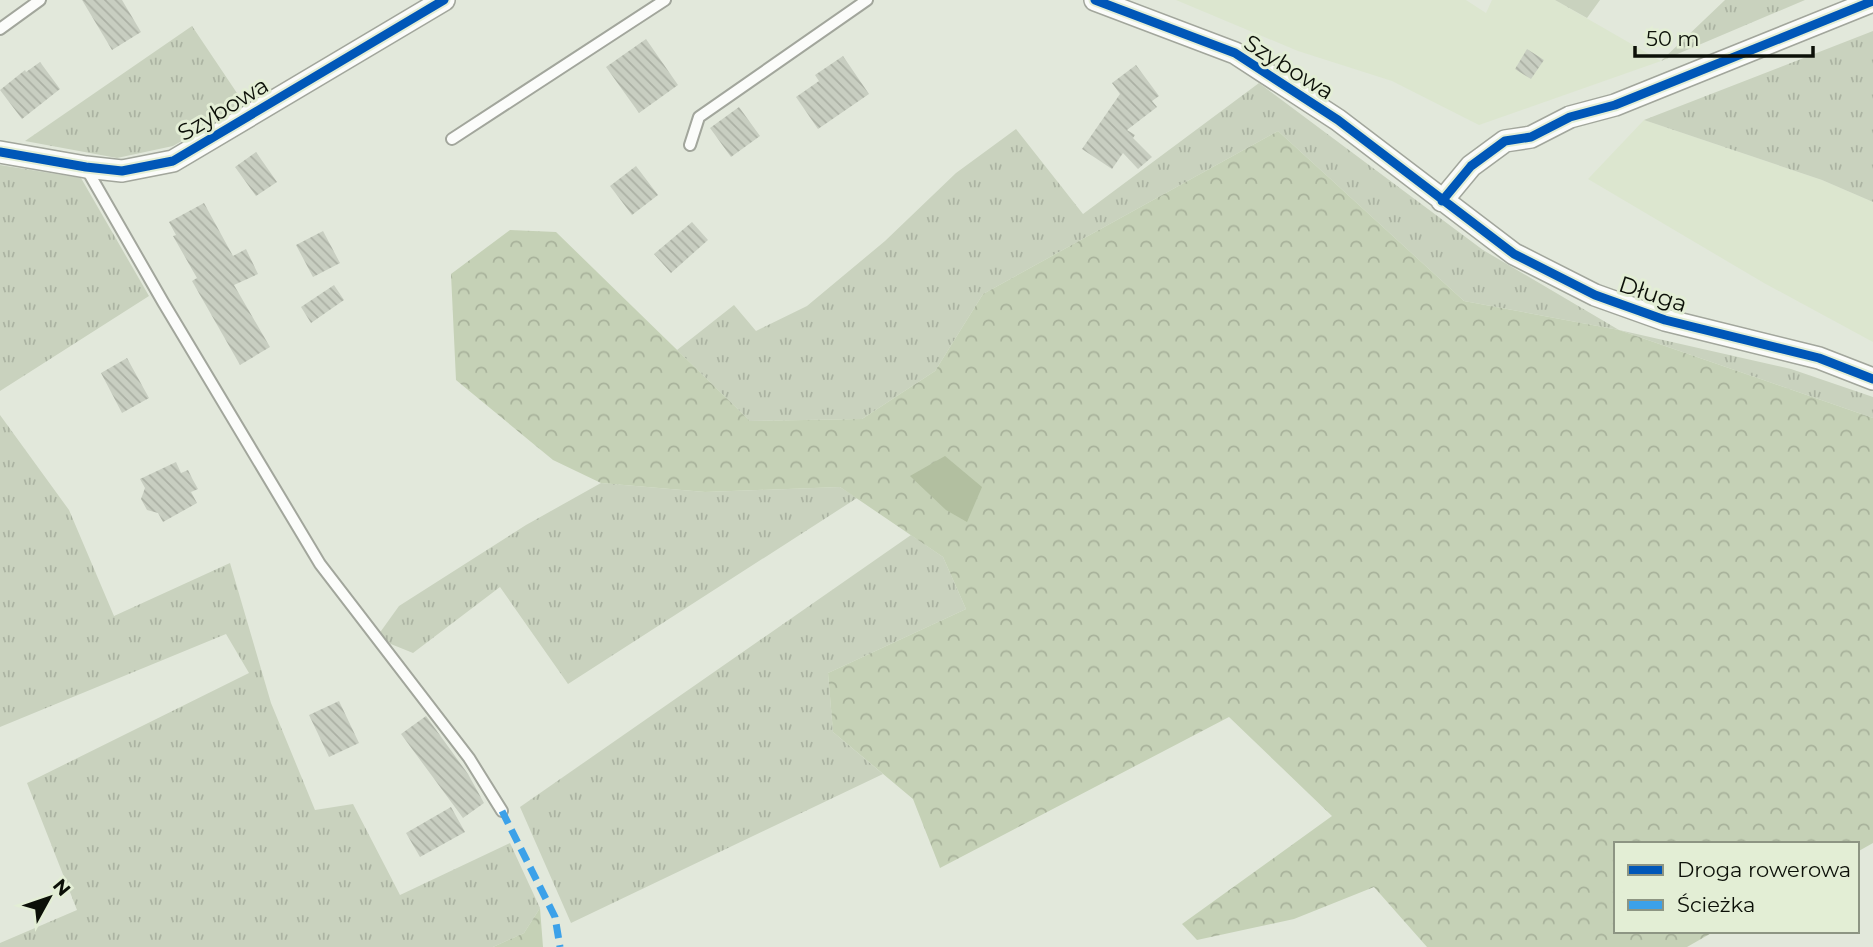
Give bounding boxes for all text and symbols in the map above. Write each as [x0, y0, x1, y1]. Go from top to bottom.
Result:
scale bar [1635, 14, 1814, 58]
text: 50 m [1646, 26, 1700, 51]
street label: Szybowa [1239, 28, 1339, 106]
street label: Szybowa [173, 71, 273, 147]
street label: Długa [1615, 270, 1691, 318]
legend [1614, 842, 1859, 933]
text: Droga rowerowa [1677, 857, 1851, 882]
north arrow [14, 863, 84, 933]
text: N [48, 874, 75, 901]
text: Ścieżka [1677, 892, 1755, 917]

